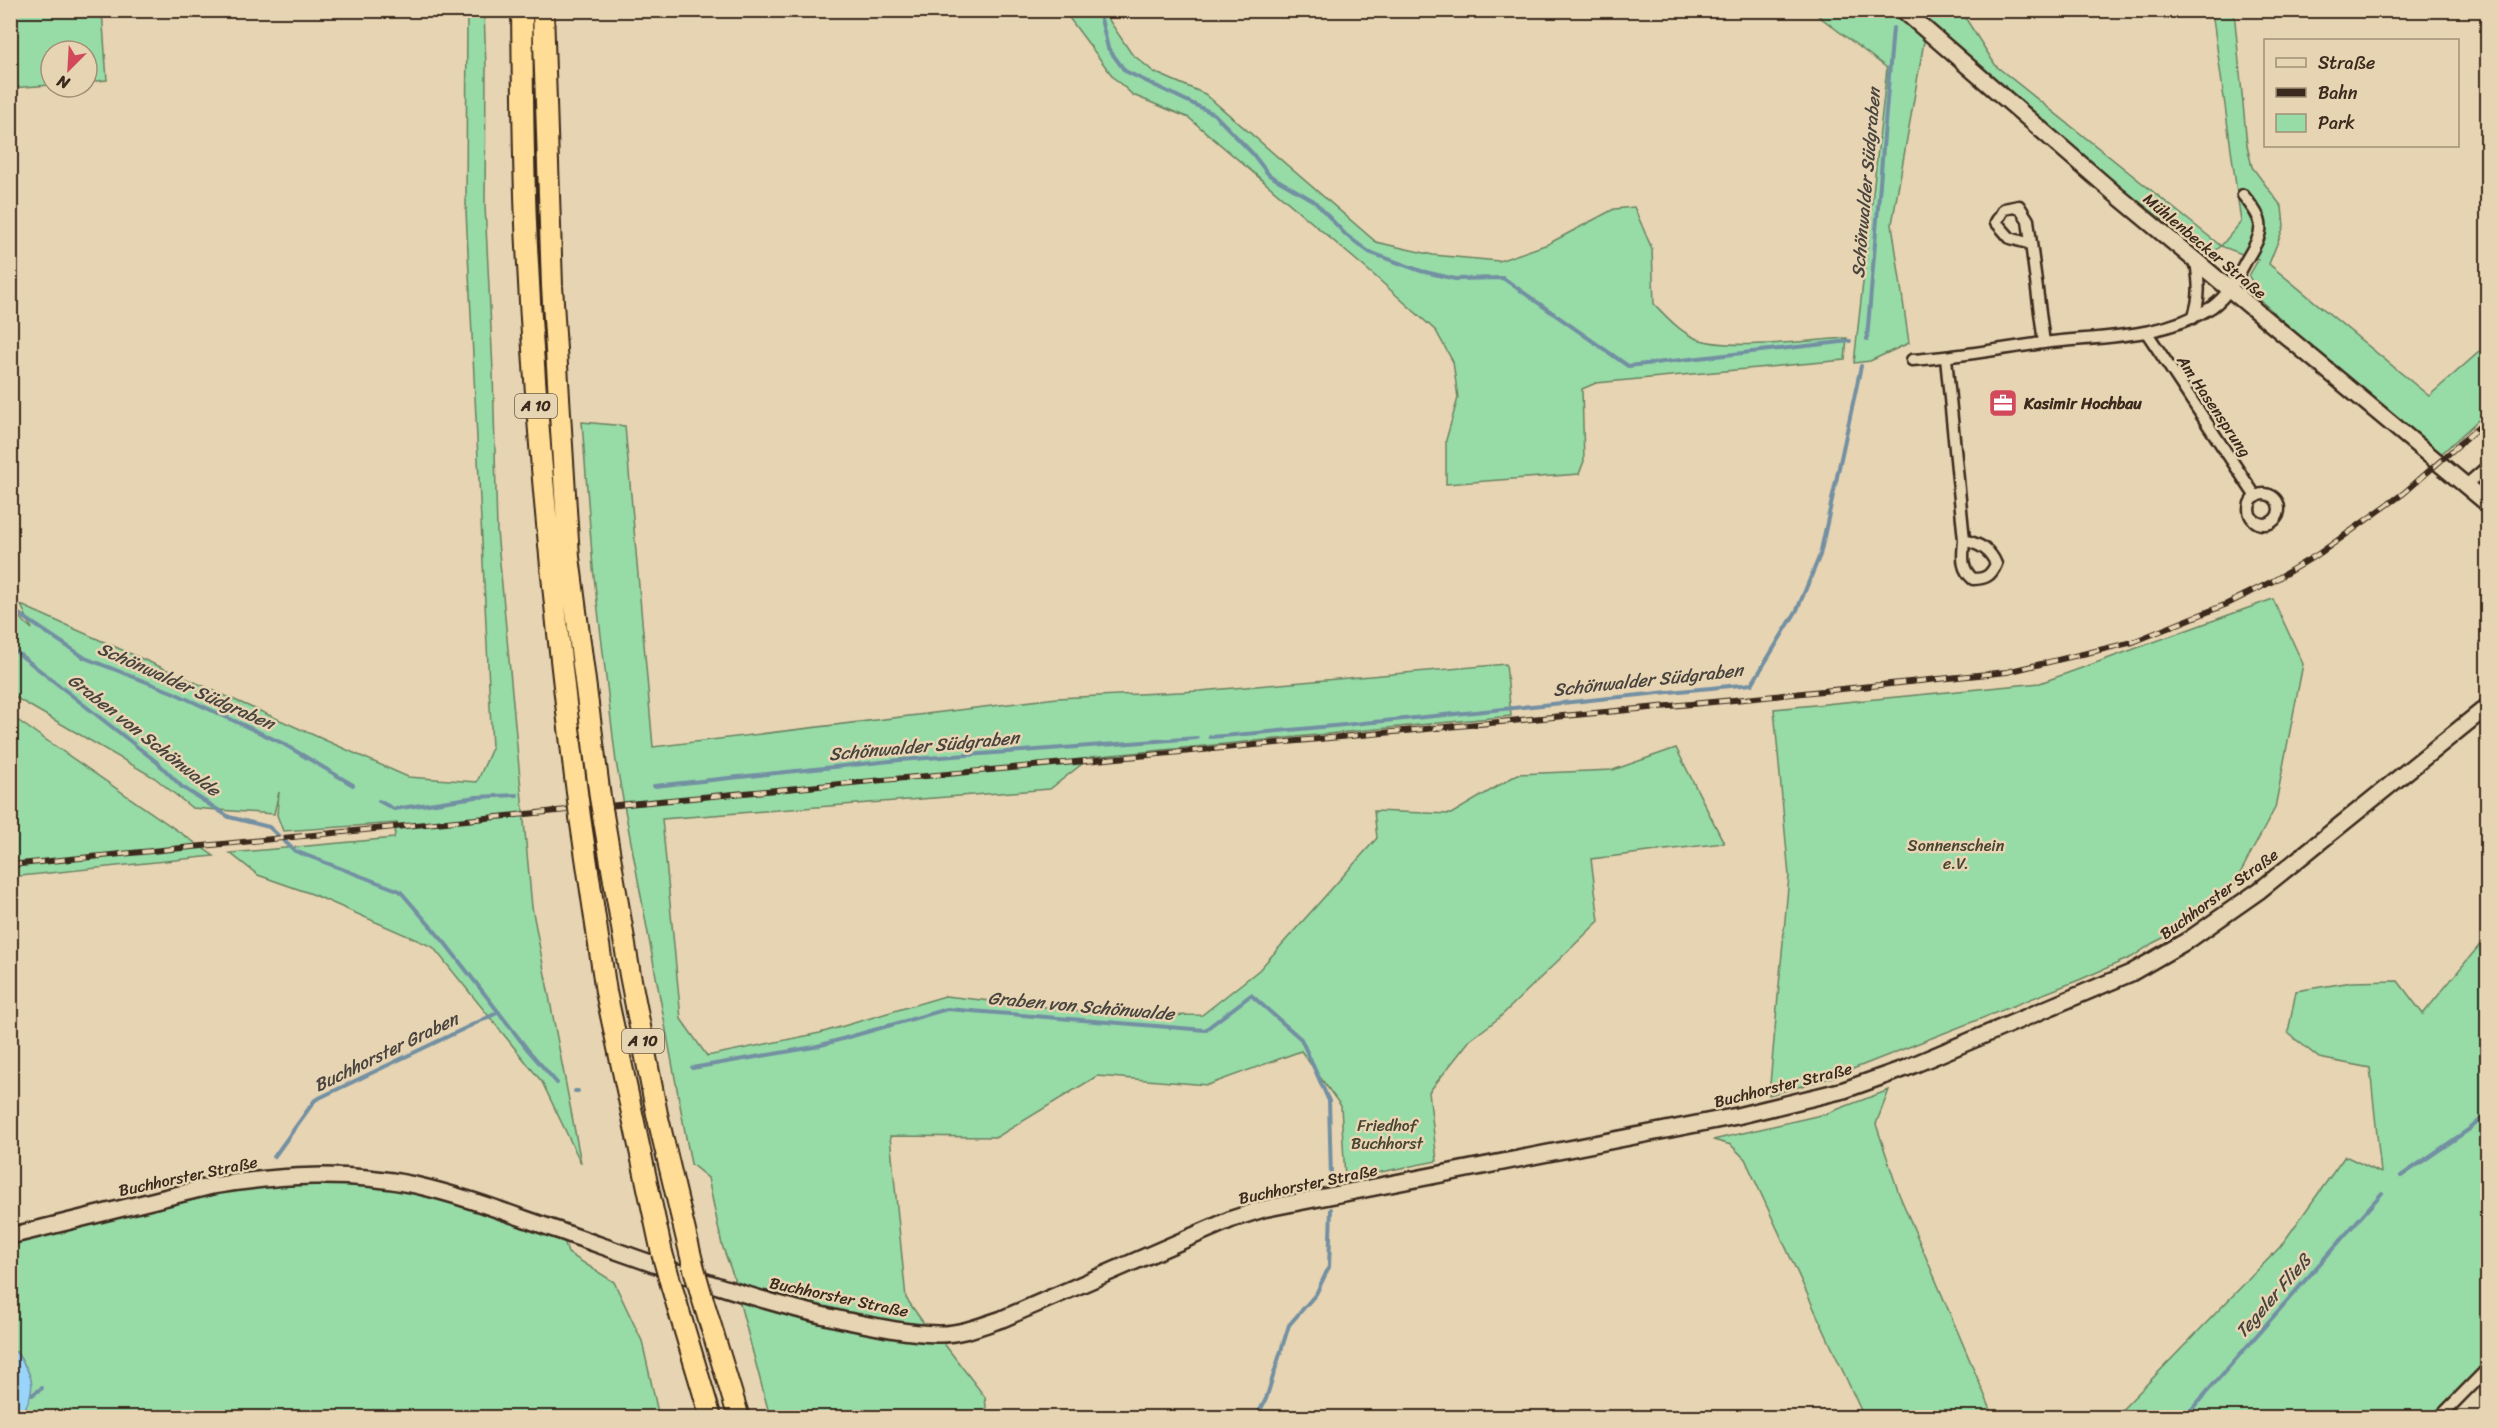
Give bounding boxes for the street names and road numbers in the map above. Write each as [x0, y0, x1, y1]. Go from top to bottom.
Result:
street label: Mühlenbecker Straße [2137, 185, 2273, 307]
street label: Am Hasensprung [2168, 348, 2259, 463]
road number: A 10 [515, 394, 557, 418]
street label: Buchhorster Straße [2153, 841, 2285, 947]
road number: A 10 [622, 1029, 664, 1053]
street label: Buchhorster Straße [1711, 1054, 1855, 1116]
street label: Buchhorster Straße [116, 1147, 260, 1205]
street label: Buchhorster Straße [1236, 1155, 1380, 1213]
street label: Buchhorster Straße [767, 1268, 911, 1326]

